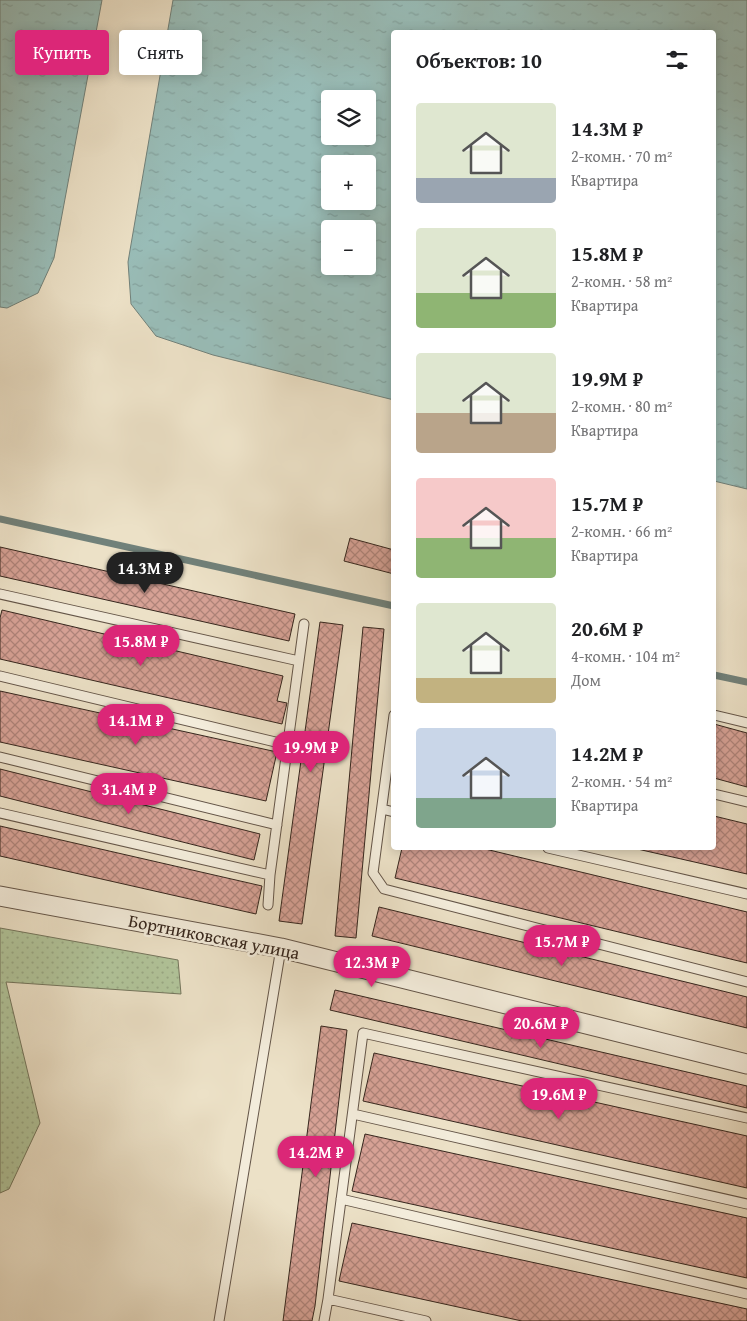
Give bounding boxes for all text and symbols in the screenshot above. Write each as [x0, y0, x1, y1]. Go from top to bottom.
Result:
chip: Купить [15, 30, 109, 75]
chip: Снять [119, 30, 202, 75]
text: Объектов: 10 [416, 45, 542, 76]
icon: filters [663, 46, 691, 74]
map controls [321, 90, 376, 275]
button: layers [321, 90, 376, 145]
text: 14.3M ₽ [571, 113, 643, 144]
icon: home [456, 123, 516, 183]
text: 2-комн. · 70 m² [571, 144, 672, 168]
button: + [321, 155, 376, 210]
text: Квартира [571, 168, 638, 192]
button: − [321, 220, 376, 275]
text: 15.8M ₽ [571, 238, 643, 269]
icon: home [456, 248, 516, 308]
text: 2-комн. · 58 m² [571, 269, 672, 293]
text: Квартира [571, 293, 638, 317]
text: 19.9M ₽ [571, 363, 643, 394]
icon: home [456, 373, 516, 433]
text: 2-комн. · 80 m² [571, 394, 672, 418]
text: Квартира [571, 418, 638, 442]
text: 15.7M ₽ [571, 488, 643, 519]
icon: home [456, 498, 516, 558]
text: 2-комн. · 66 m² [571, 519, 672, 543]
text: Квартира [571, 543, 638, 567]
pin: 14.3M ₽ [99, 552, 191, 594]
text: 14.3M ₽ [118, 556, 172, 580]
text: 20.6M ₽ [571, 613, 643, 644]
icon: home [456, 623, 516, 683]
pin: 15.8M ₽ [95, 624, 187, 667]
text: 15.8M ₽ [114, 629, 168, 653]
text: 4-комн. · 104 m² [571, 644, 680, 668]
text: Дом [571, 668, 601, 692]
pin: 14.1M ₽ [90, 704, 182, 746]
text: 14.1M ₽ [109, 708, 163, 732]
pin: 19.9M ₽ [265, 730, 357, 773]
text: 19.9M ₽ [284, 735, 338, 759]
text: 14.2M ₽ [571, 738, 643, 769]
icon: home [456, 748, 516, 808]
text: 2-комн. · 54 m² [571, 769, 672, 793]
pin: 31.4M ₽ [83, 772, 175, 815]
text: 31.4M ₽ [102, 777, 156, 801]
text: Квартира [571, 793, 638, 817]
street label: Бортниковская улица [126, 907, 302, 966]
pin: 15.7M ₽ [516, 924, 608, 967]
text: 15.7M ₽ [535, 929, 589, 953]
pin: 12.3M ₽ [326, 946, 418, 988]
text: 12.3M ₽ [345, 950, 399, 974]
pin: 20.6M ₽ [495, 1006, 587, 1049]
text: 20.6M ₽ [514, 1011, 568, 1035]
pin: 19.6M ₽ [513, 1078, 605, 1120]
text: 19.6M ₽ [532, 1082, 586, 1106]
pin: 14.2M ₽ [270, 1136, 362, 1178]
text: 14.2M ₽ [289, 1140, 343, 1164]

